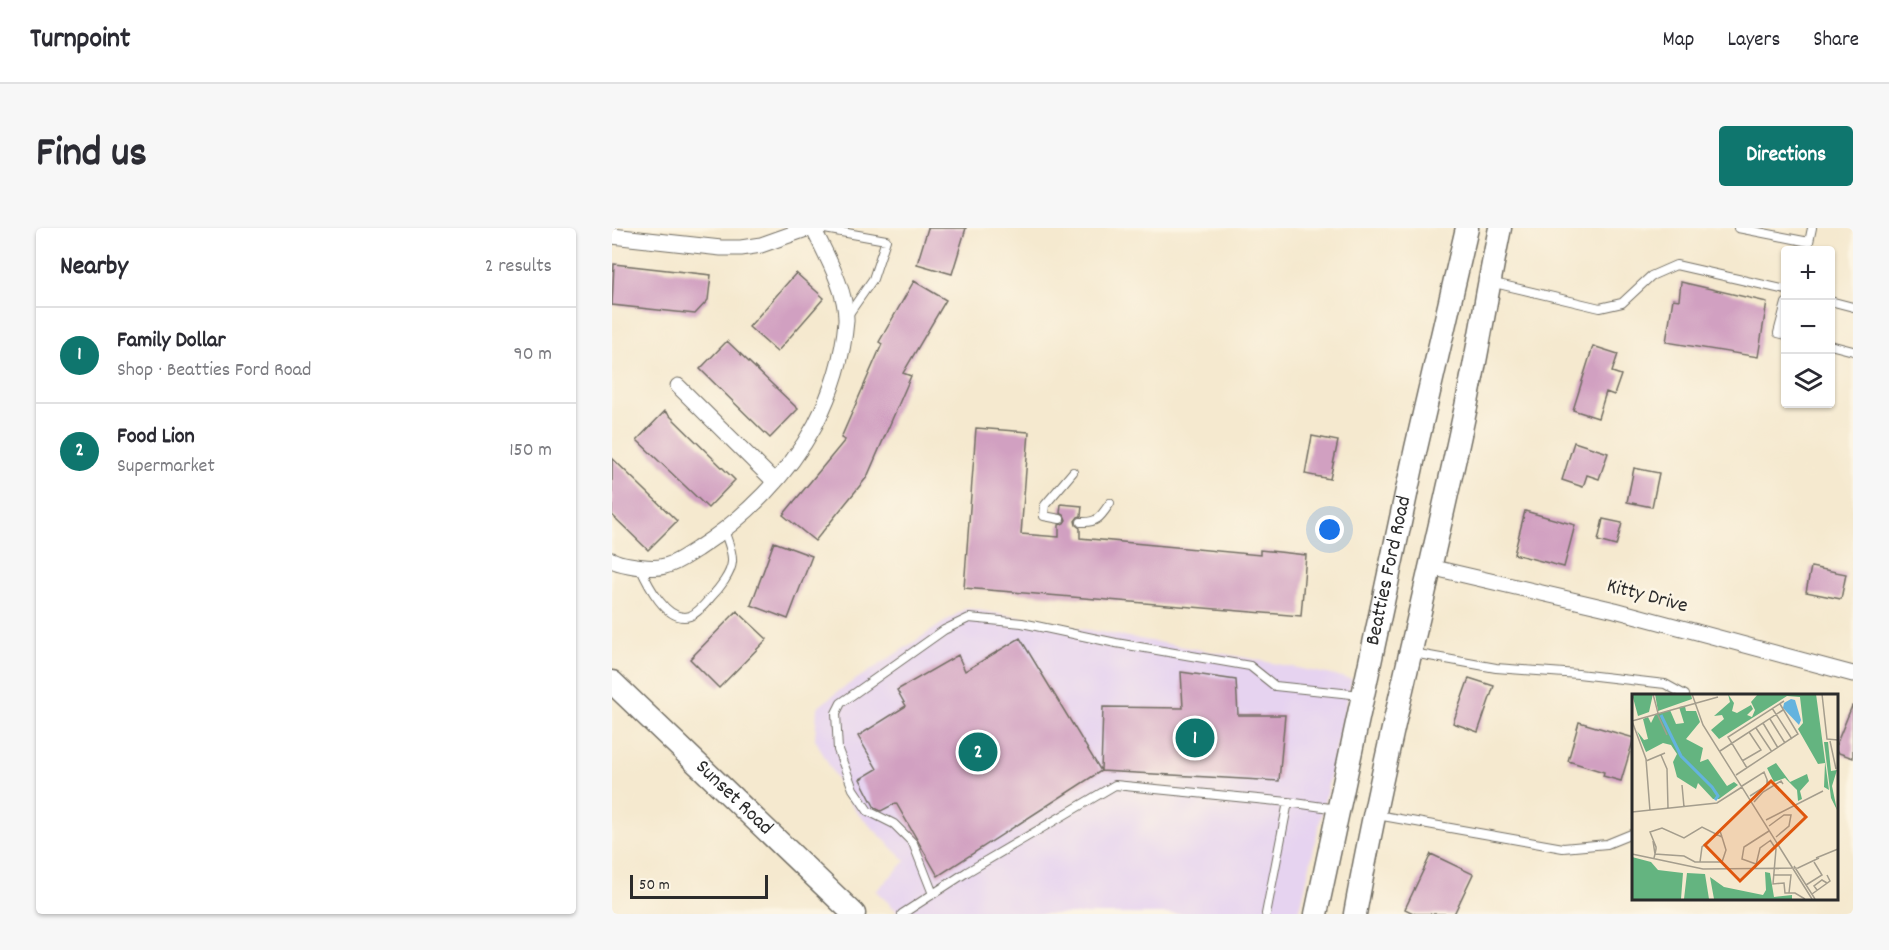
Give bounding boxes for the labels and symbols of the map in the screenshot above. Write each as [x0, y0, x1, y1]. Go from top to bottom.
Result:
street label: Beatties Ford Road [1359, 493, 1420, 648]
your location [1315, 515, 1344, 544]
street label: Kitty Drive [1603, 572, 1691, 622]
inset map [1632, 694, 1838, 899]
pin: 1 [1176, 716, 1214, 760]
pin: 2 [958, 730, 998, 774]
street label: Sunset Road [688, 754, 779, 843]
scale bar [630, 872, 768, 900]

